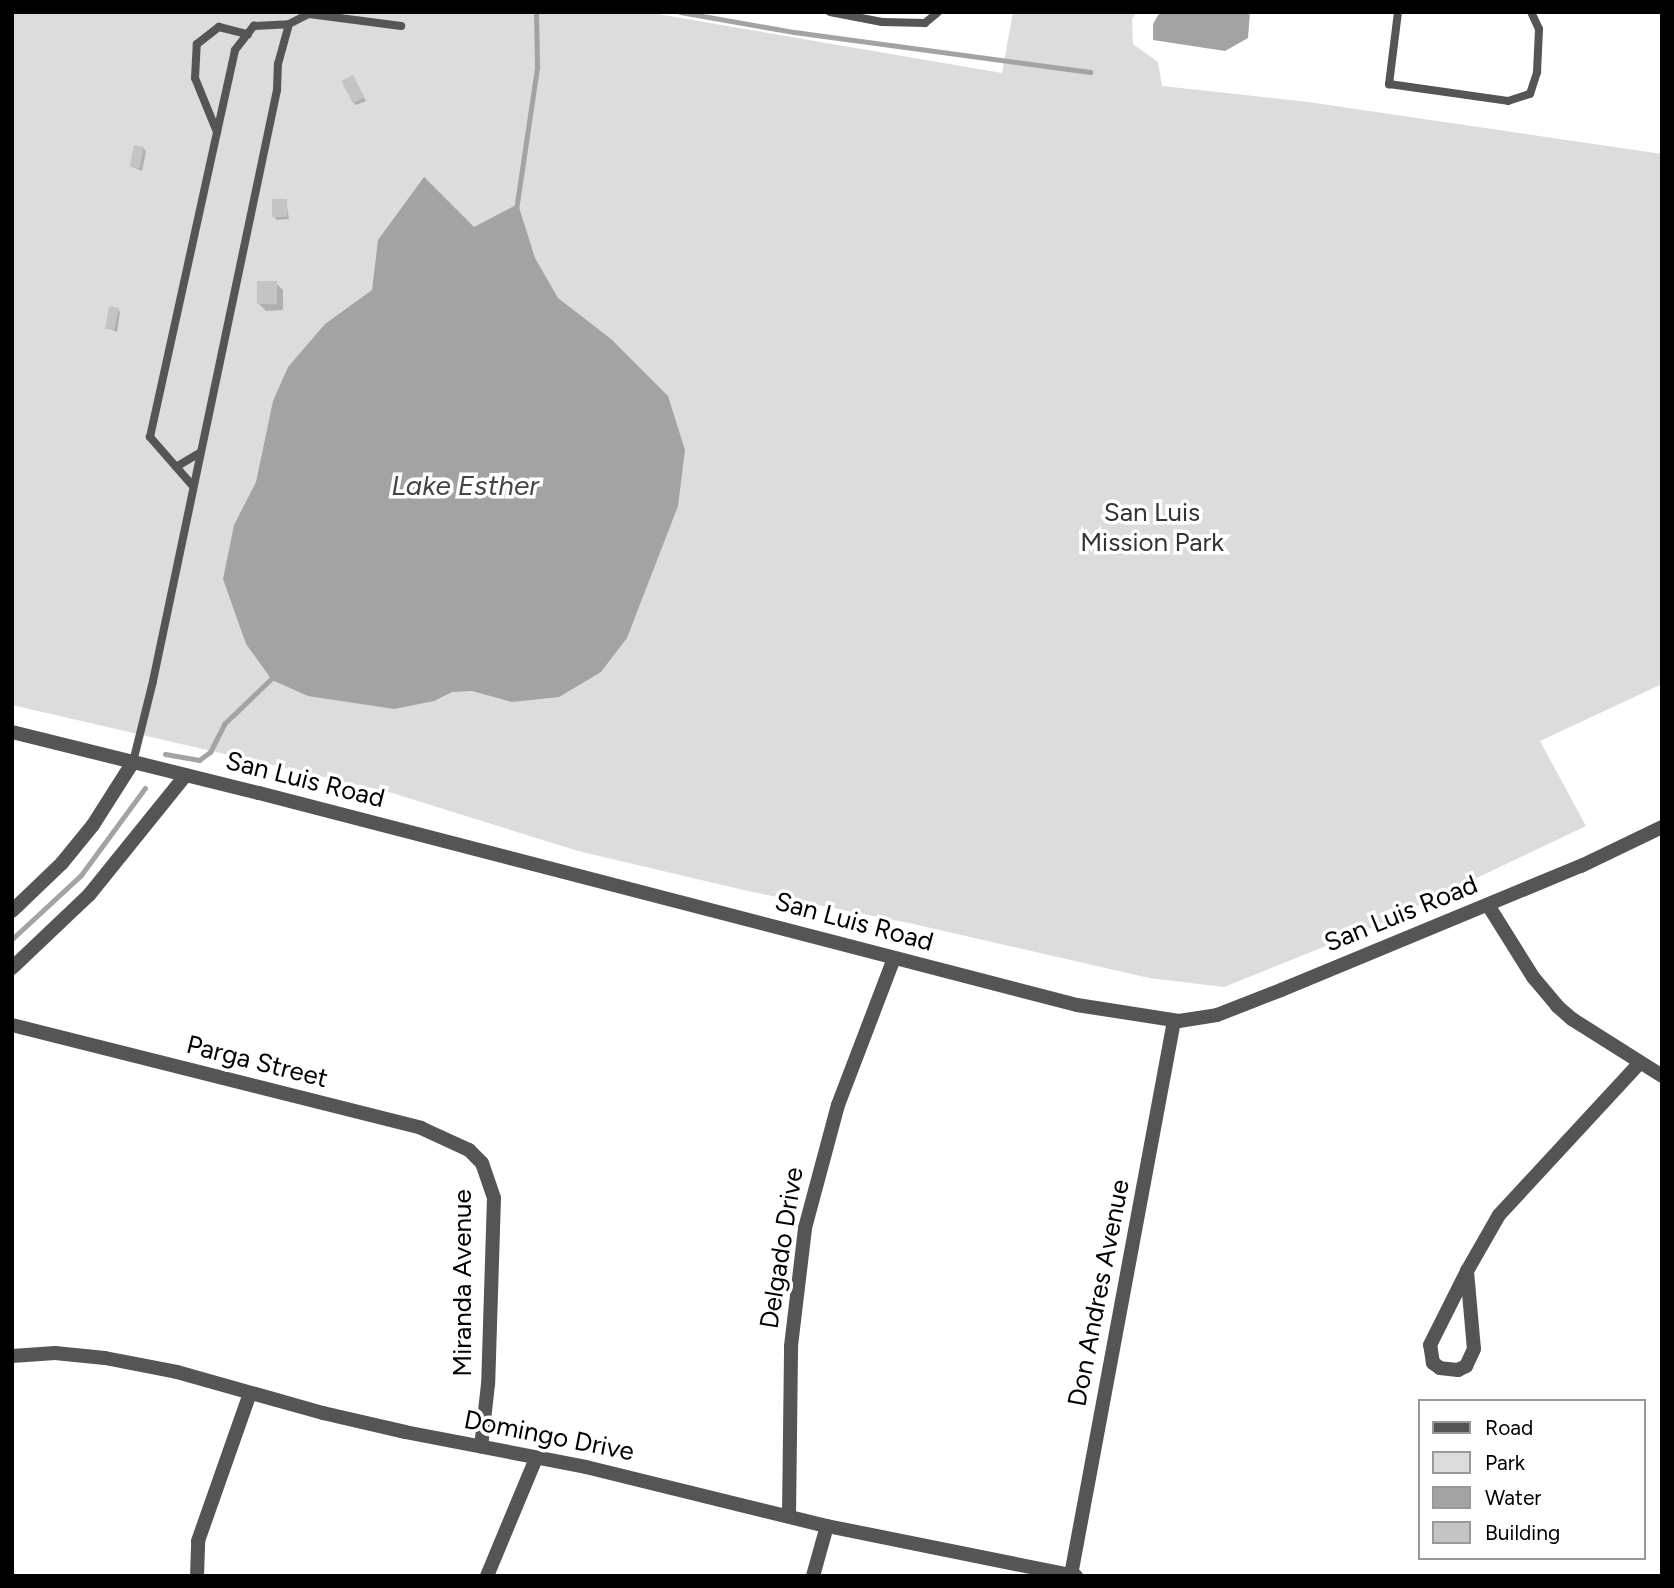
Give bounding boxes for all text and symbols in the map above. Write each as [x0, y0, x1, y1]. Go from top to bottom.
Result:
water label: Lake Esther [391, 468, 539, 502]
park label: San Luis Mission Park [1080, 497, 1224, 558]
street label: San Luis Road [222, 745, 388, 815]
street label: San Luis Road [1320, 869, 1482, 959]
street label: San Luis Road [771, 886, 937, 958]
street label: Parga Street [183, 1029, 331, 1095]
street label: Delgado Drive [754, 1165, 810, 1331]
street label: Don Andres Avenue [1062, 1177, 1136, 1409]
street label: Miranda Avenue [447, 1189, 479, 1377]
legend [1418, 1399, 1646, 1560]
street label: Domingo Drive [461, 1404, 637, 1468]
text: Road [1485, 1415, 1533, 1440]
text: Park [1485, 1450, 1525, 1475]
text: Water [1485, 1485, 1541, 1510]
text: Building [1485, 1520, 1560, 1545]

